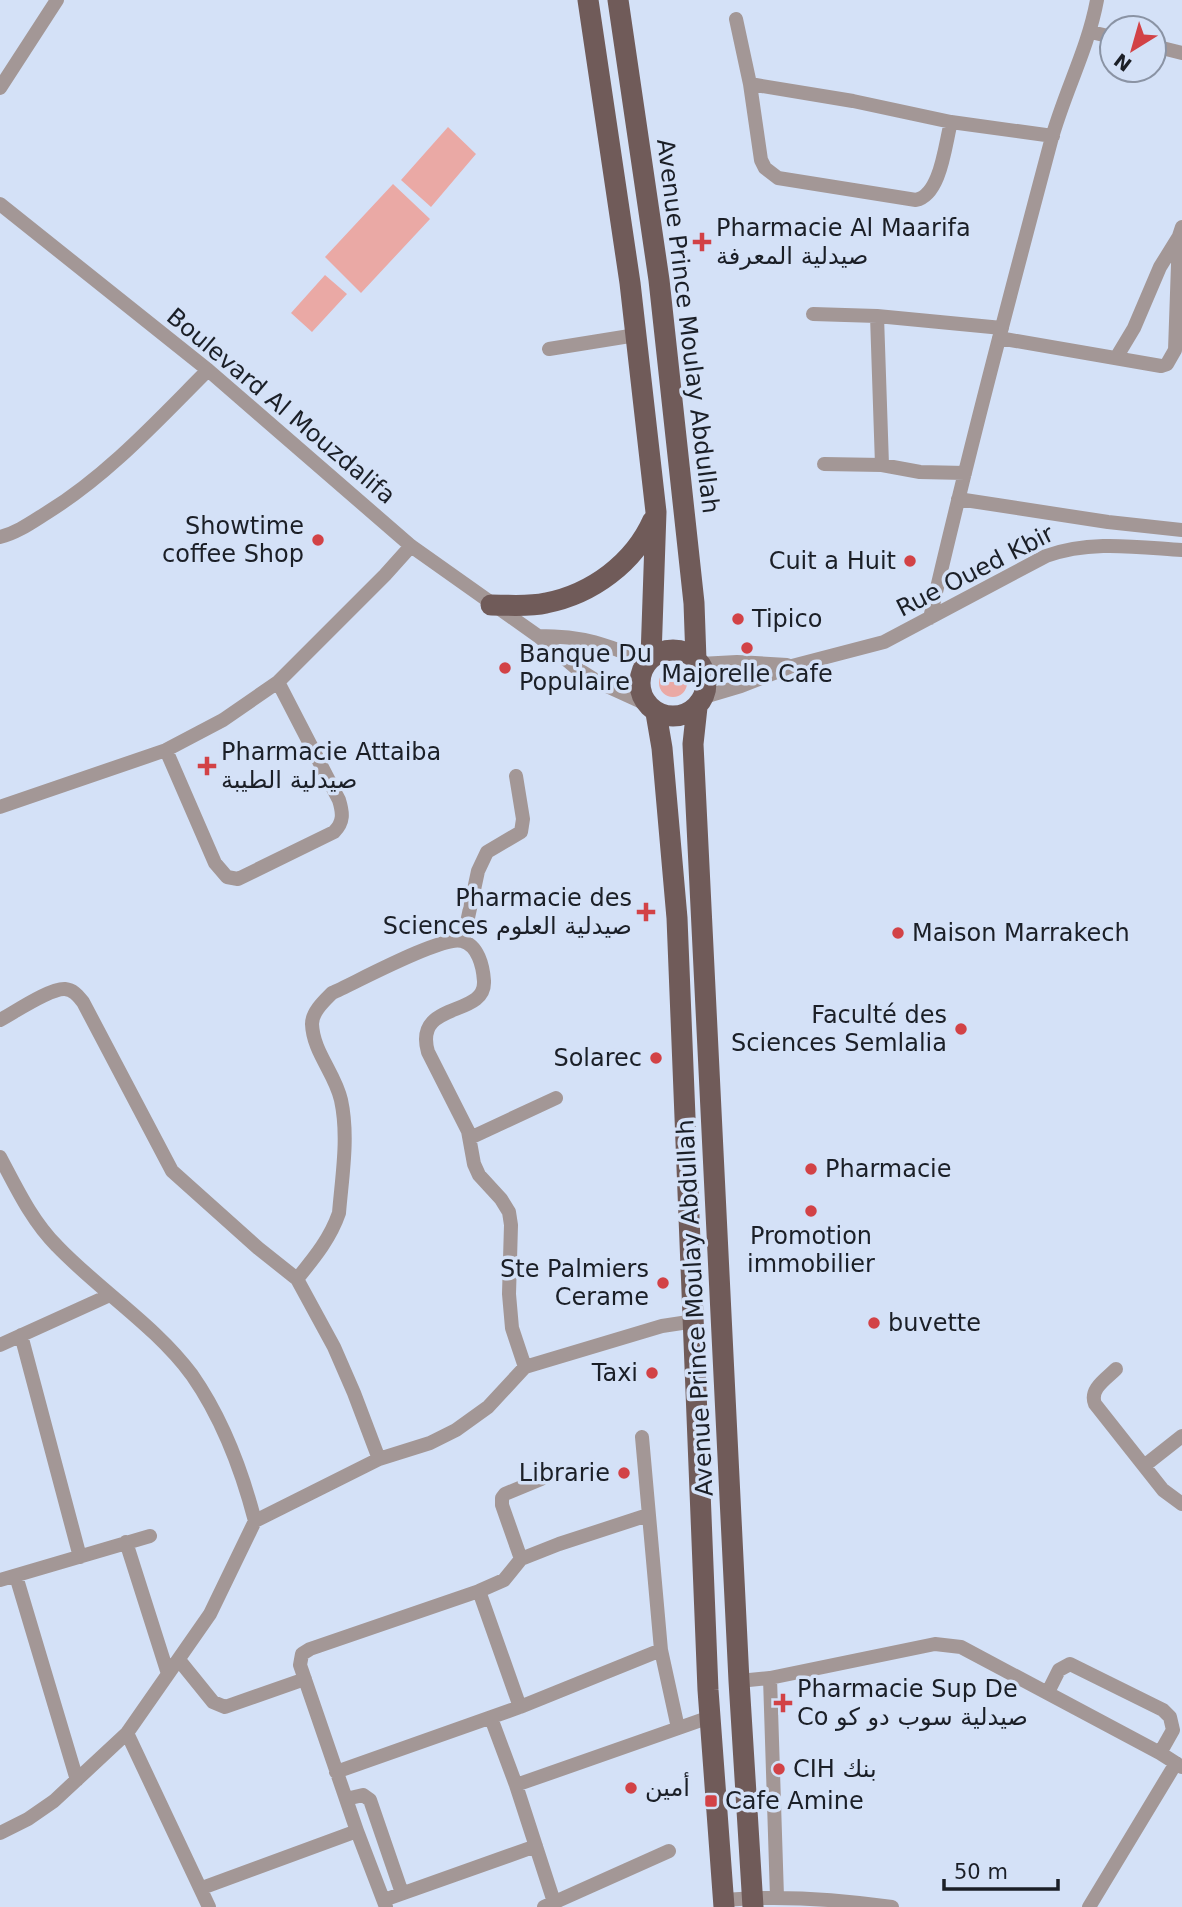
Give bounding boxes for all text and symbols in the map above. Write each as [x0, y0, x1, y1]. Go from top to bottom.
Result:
north arrow [1098, 14, 1168, 84]
text: N [1110, 49, 1136, 76]
street label: Avenue Prince Moulay Abdullah [651, 137, 725, 515]
place label: Pharmacie Al Maarifa صيدلية المعرفة [716, 214, 971, 270]
marker: Pharmacie Al Maarifa صيدلية المعرفة [694, 234, 710, 250]
street label: Boulevard Al Mouzdalifa [161, 302, 401, 510]
place label: Showtime coffee Shop [162, 512, 304, 568]
street label: Rue Oued Kbir [892, 519, 1058, 623]
marker: Showtime coffee Shop [310, 532, 326, 548]
place label: Cuit a Huit [769, 547, 896, 575]
marker: Cuit a Huit [902, 553, 918, 569]
place label: Tipico [751, 605, 822, 633]
marker: Tipico [730, 611, 746, 627]
place label: Banque Du Populaire [519, 640, 652, 696]
marker: Majorelle Cafe [739, 640, 755, 656]
marker: Banque Du Populaire [497, 660, 513, 676]
place label: Majorelle Cafe [661, 660, 833, 688]
place label: Pharmacie Attaiba صيدلية الطيبة [221, 738, 441, 794]
marker: Pharmacie Attaiba صيدلية الطيبة [199, 758, 215, 774]
place label: Pharmacie des Sciences صيدلية العلوم [383, 884, 632, 940]
marker: Pharmacie des Sciences صيدلية العلوم [638, 904, 654, 920]
place label: Maison Marrakech [912, 919, 1130, 947]
marker: Maison Marrakech [890, 925, 906, 941]
place label: Faculté des Sciences Semlalia [731, 1001, 947, 1057]
marker: Faculté des Sciences Semlalia [953, 1021, 969, 1037]
place label: Solarec [553, 1044, 642, 1072]
marker: Solarec [648, 1050, 664, 1066]
street label: Avenue Prince Moulay Abdullah [671, 1119, 719, 1497]
place label: Pharmacie [825, 1155, 952, 1183]
marker: Pharmacie [803, 1161, 819, 1177]
marker: Promotion immobilier [803, 1203, 819, 1219]
place label: Promotion immobilier [747, 1222, 875, 1278]
place label: Ste Palmiers Cerame [500, 1255, 649, 1311]
marker: Ste Palmiers Cerame [655, 1275, 671, 1291]
place label: buvette [888, 1309, 981, 1337]
marker: buvette [866, 1315, 882, 1331]
place label: Taxi [591, 1359, 638, 1387]
marker: Taxi [644, 1365, 660, 1381]
place label: Librarie [519, 1459, 610, 1487]
marker: Librarie [616, 1465, 632, 1481]
place label: Pharmacie Sup De Co صيدلية سوب دو كو [797, 1675, 1028, 1731]
marker: Pharmacie Sup De Co صيدلية سوب دو كو [775, 1695, 791, 1711]
place label: CIH بنك [793, 1755, 877, 1783]
marker: CIH بنك [771, 1761, 787, 1777]
place label: أمين [645, 1772, 690, 1802]
marker: أمين [623, 1780, 639, 1796]
place label: Cafe Amine [725, 1787, 864, 1815]
marker: Cafe Amine [703, 1793, 719, 1809]
scale bar [944, 1848, 1058, 1892]
text: 50 m [954, 1860, 1008, 1884]

